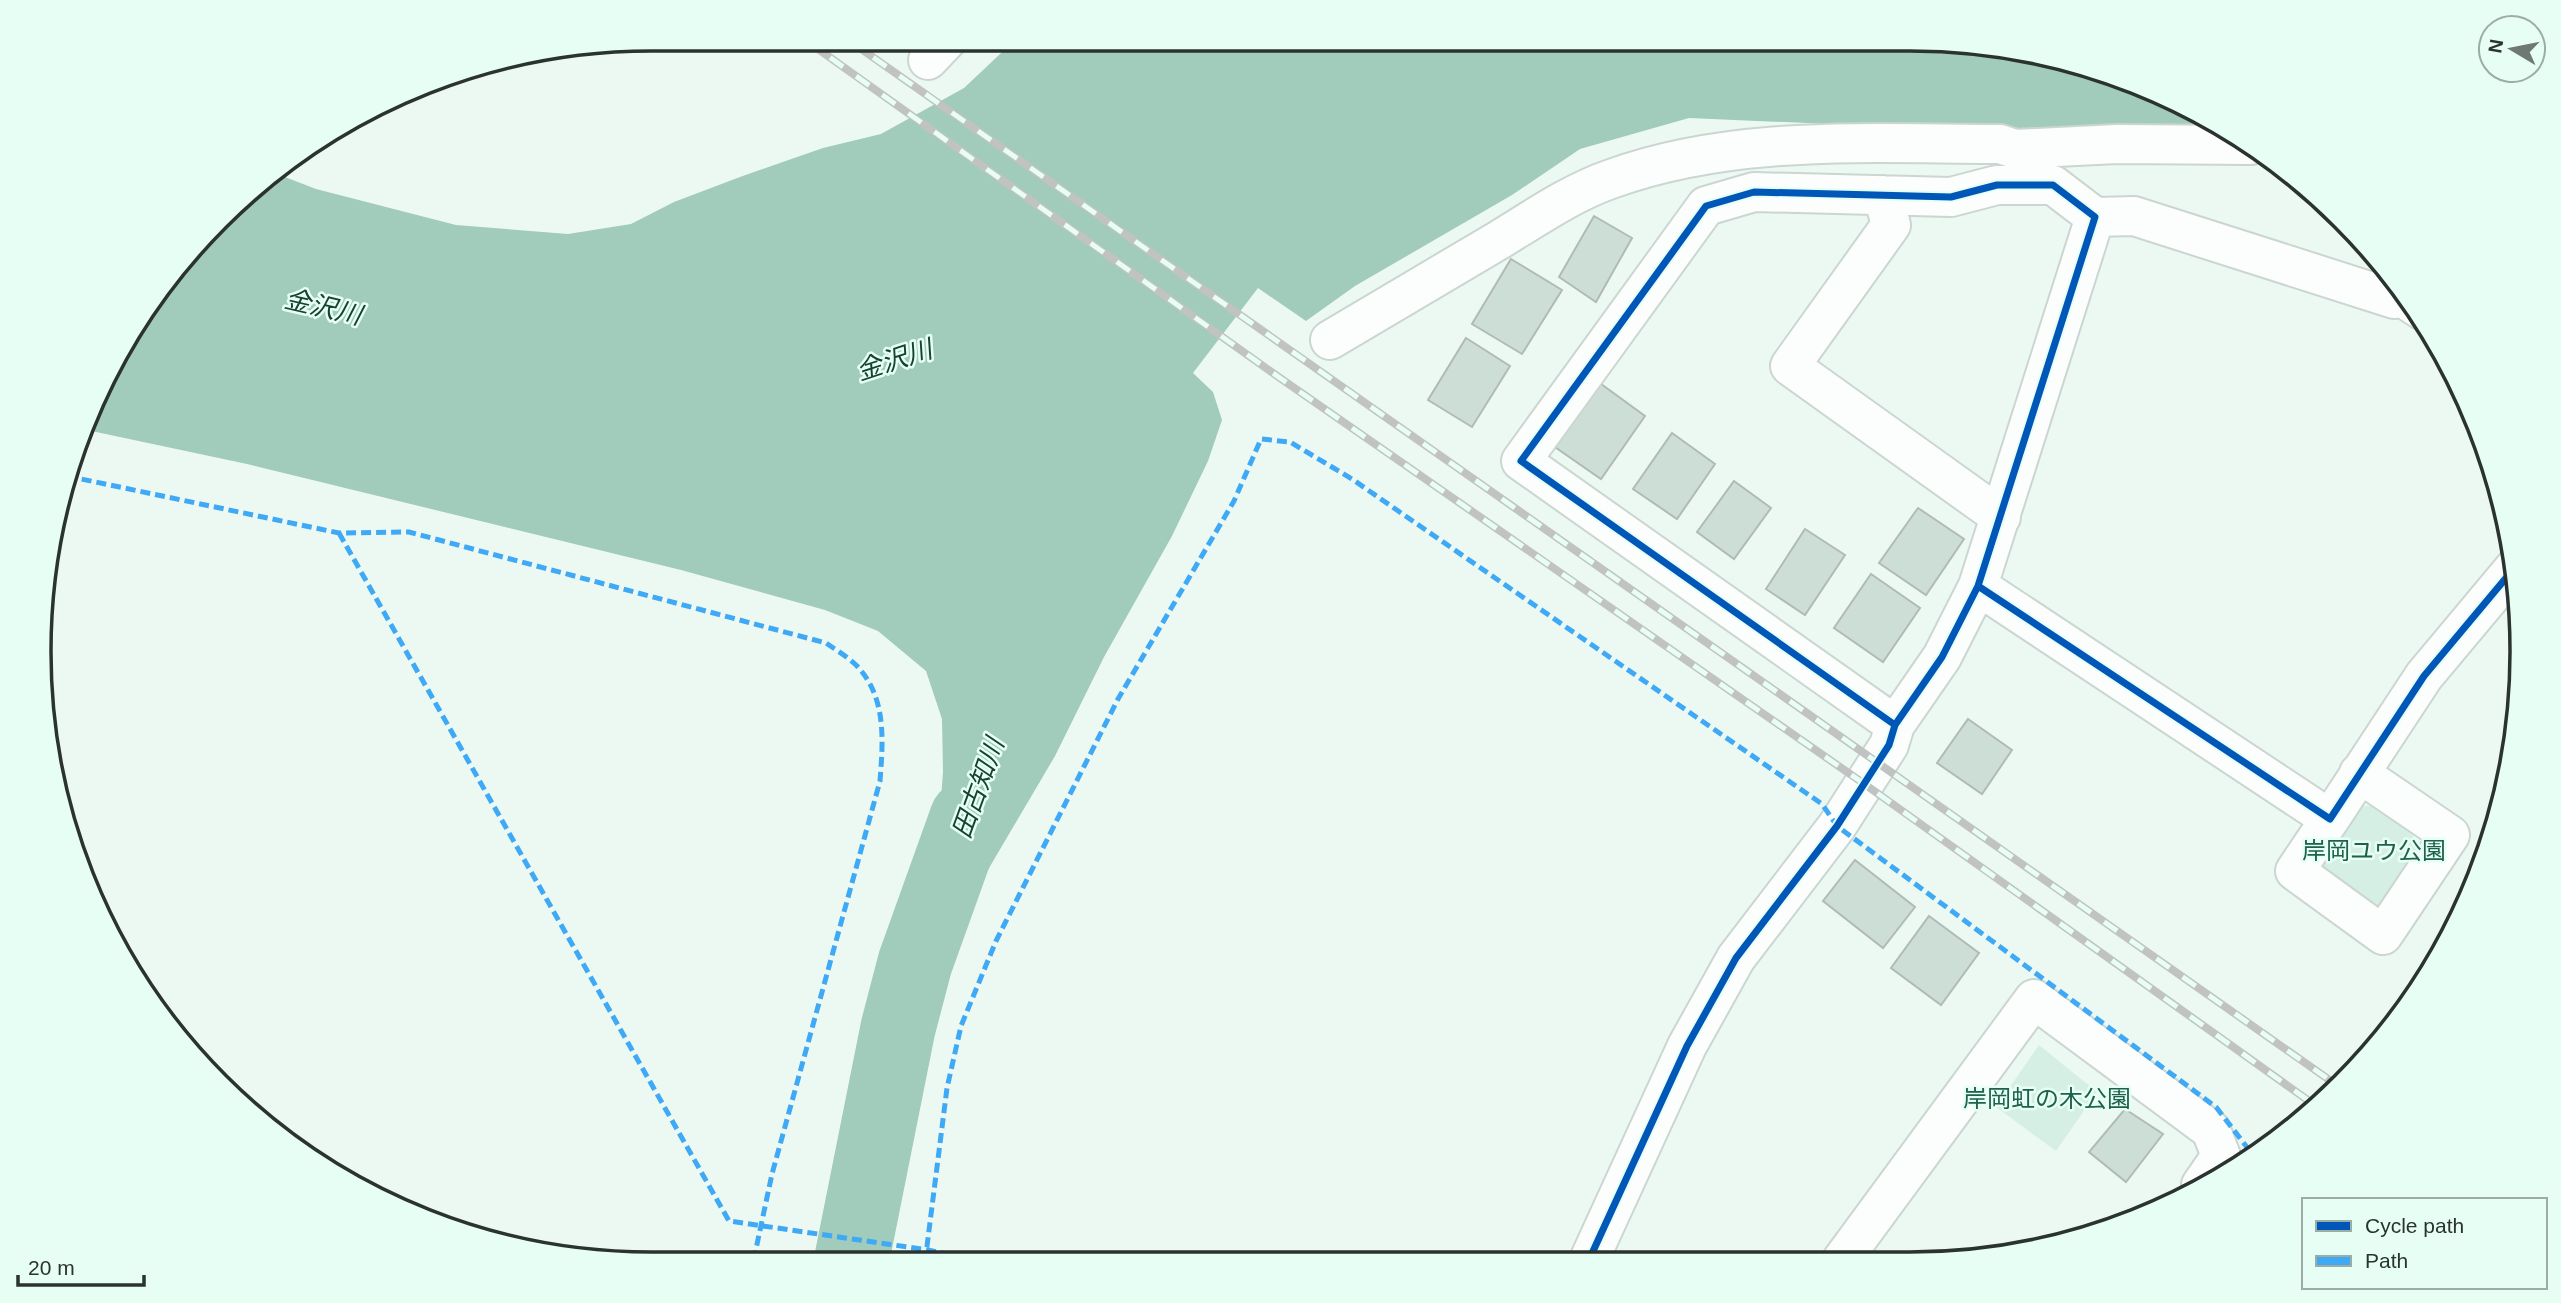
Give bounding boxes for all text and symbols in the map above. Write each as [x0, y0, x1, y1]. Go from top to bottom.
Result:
north arrow [2477, 14, 2547, 84]
text: N [2484, 38, 2507, 55]
water label: 金沢川 [282, 284, 367, 331]
water label: 金沢川 [852, 333, 939, 386]
water label: 田古知川 [946, 731, 1011, 842]
park label: 岸岡ユウ公園 [2302, 837, 2446, 864]
park label: 岸岡虹の木公園 [1963, 1085, 2131, 1112]
legend [2302, 1198, 2547, 1289]
text: Cycle path [2365, 1214, 2464, 1237]
scale bar [18, 1244, 144, 1288]
text: Path [2365, 1249, 2408, 1272]
text: 20 m [28, 1256, 75, 1279]

